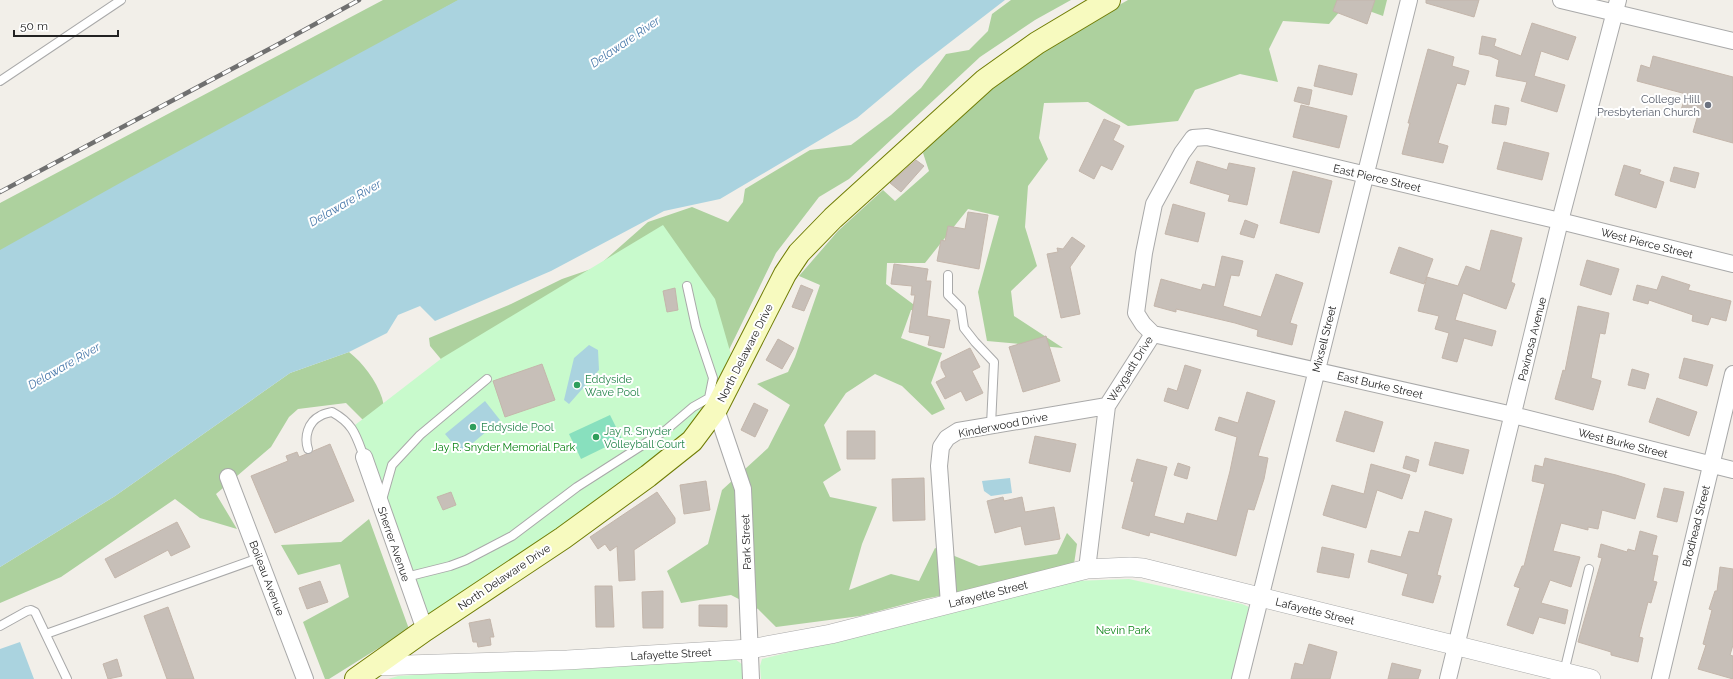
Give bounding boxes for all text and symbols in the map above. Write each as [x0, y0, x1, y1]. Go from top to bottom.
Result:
scale bar [14, 12, 118, 38]
water label: Delaware River [588, 13, 663, 70]
text: 50 m [20, 19, 48, 33]
place label: College Hill Presbyterian Church [1597, 93, 1700, 119]
marker: College Hill Presbyterian Church [1703, 100, 1713, 110]
street label: East Pierce Street [1332, 162, 1422, 195]
water label: Delaware River [306, 176, 384, 229]
street label: West Pierce Street [1600, 226, 1694, 261]
street label: Paxinosa Avenue [1516, 295, 1549, 382]
street label: North Delaware Drive [715, 301, 776, 405]
street label: Mixsell Street [1310, 304, 1339, 374]
street label: Weygadt Drive [1105, 333, 1156, 405]
water label: Delaware River [25, 339, 103, 392]
street label: East Burke Street [1336, 369, 1424, 402]
place label: Eddyside Wave Pool [585, 373, 640, 399]
marker: Eddyside Wave Pool [572, 380, 582, 390]
street label: Kinderwood Drive [957, 410, 1049, 441]
place label: Eddyside Pool [481, 421, 554, 434]
marker: Eddyside Pool [468, 422, 478, 432]
place label: Jay R. Snyder Volleyball Court [604, 425, 685, 451]
street label: West Burke Street [1577, 426, 1669, 461]
marker: Jay R. Snyder Volleyball Court [591, 432, 601, 442]
park label: Jay R. Snyder Memorial Park [433, 441, 576, 454]
street label: Brodhead Street [1680, 484, 1713, 568]
street label: Sherrer Avenue [375, 505, 413, 584]
street label: Park Street [739, 514, 754, 570]
street label: Boileau Avenue [246, 539, 287, 618]
street label: North Delaware Drive [456, 541, 553, 613]
street label: Lafayette Street [947, 578, 1029, 611]
street label: Lafayette Street [1274, 595, 1356, 628]
park label: Nevin Park [1096, 624, 1150, 637]
street label: Lafayette Street [630, 646, 712, 663]

